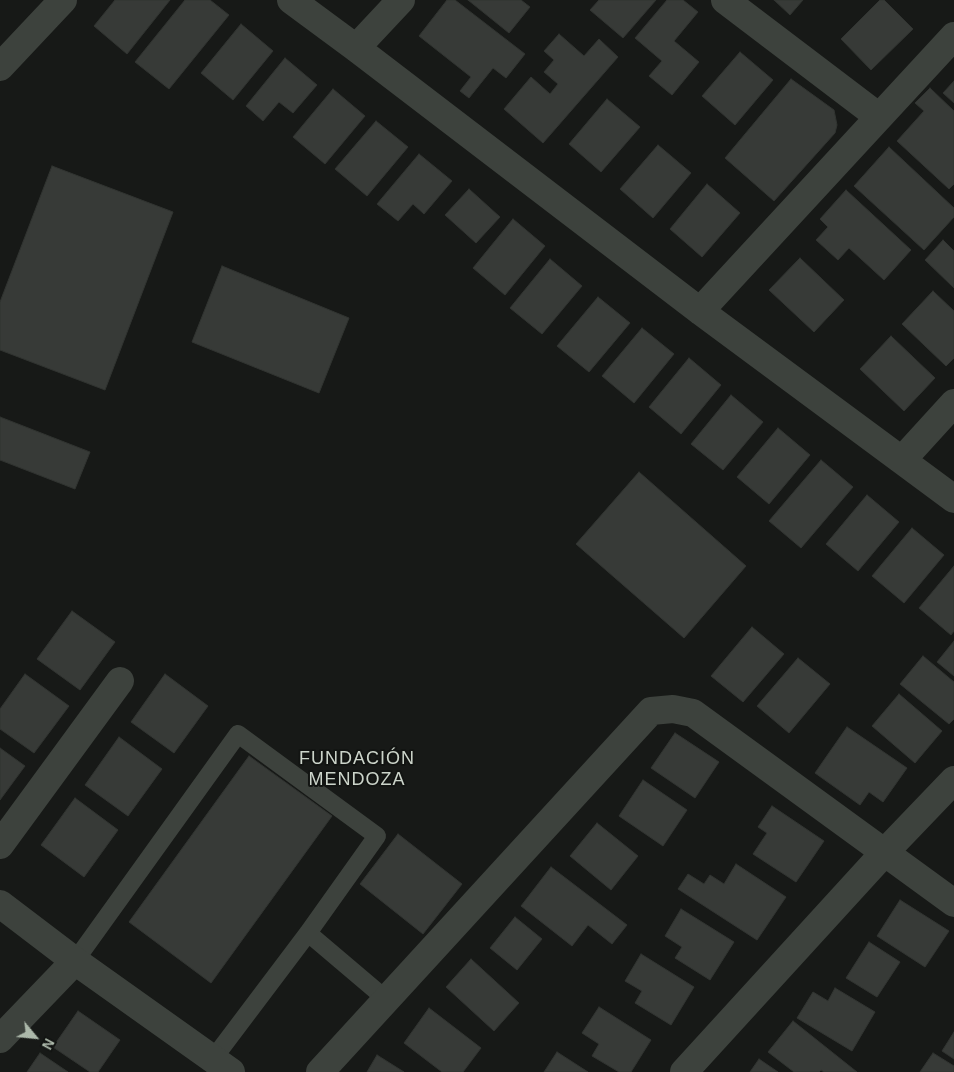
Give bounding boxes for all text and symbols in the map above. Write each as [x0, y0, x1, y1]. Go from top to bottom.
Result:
district label: FUNDACIÓN MENDOZA [298, 748, 416, 791]
north arrow [10, 1012, 60, 1062]
text: N [39, 1036, 58, 1052]

